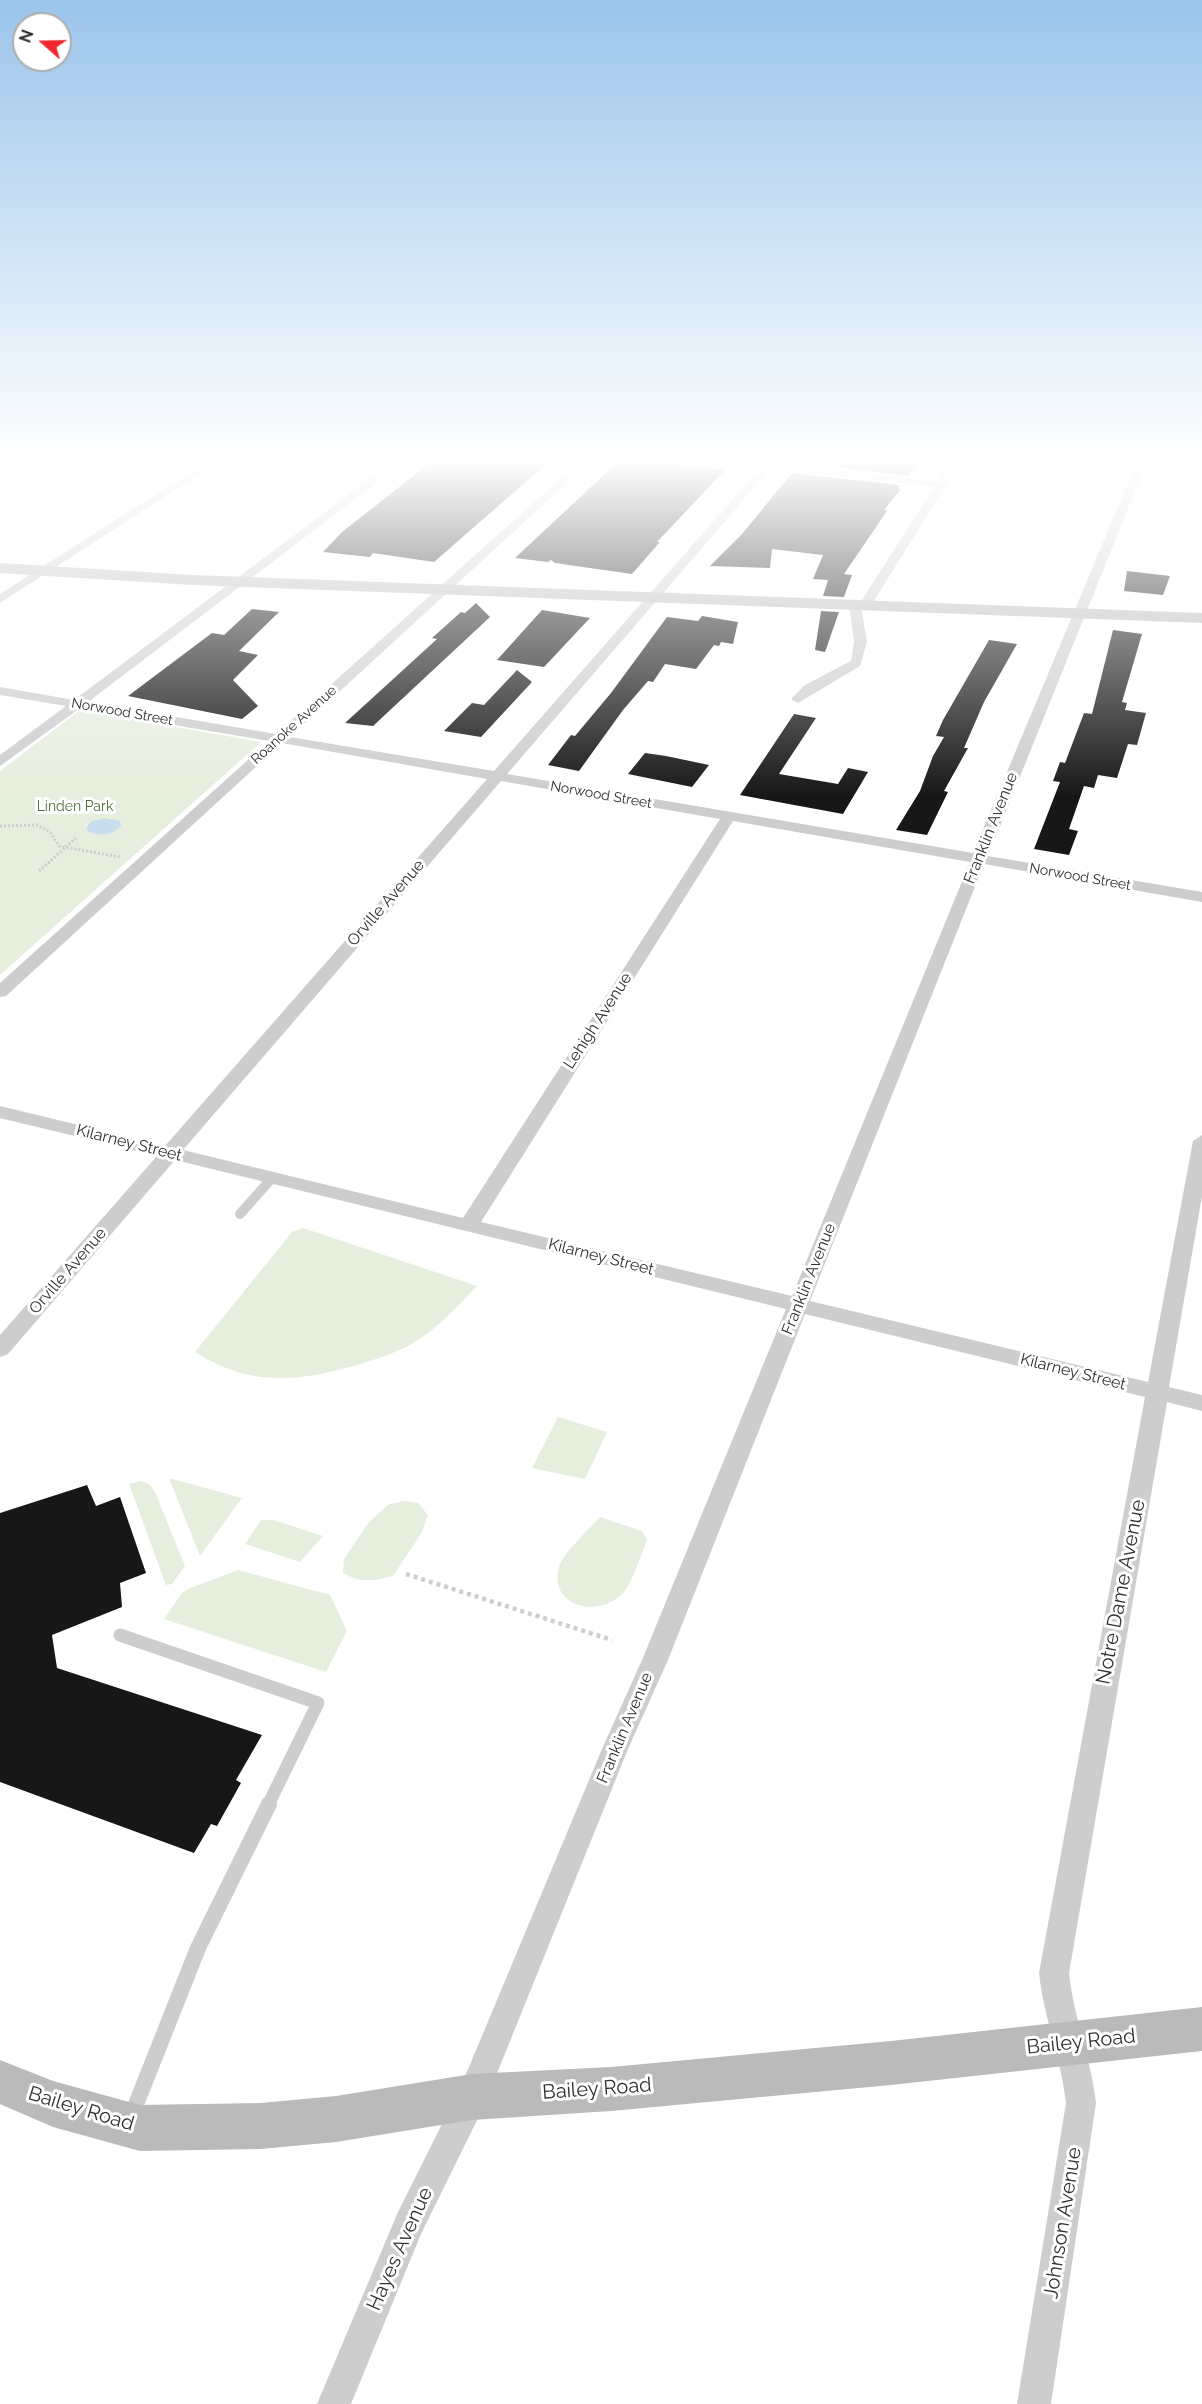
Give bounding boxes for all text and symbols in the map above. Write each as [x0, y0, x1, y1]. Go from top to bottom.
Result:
north arrow [12, 12, 72, 72]
text: N [15, 27, 38, 45]
street label: Roanoke Avenue [248, 682, 340, 768]
street label: Norwood Street [70, 695, 174, 729]
street label: Franklin Avenue [960, 770, 1022, 886]
street label: Norwood Street [549, 778, 653, 812]
park label: Linden Park [37, 799, 113, 815]
street label: Orville Avenue [343, 856, 429, 950]
street label: Norwood Street [1028, 860, 1132, 894]
street label: Lehigh Avenue [560, 969, 636, 1073]
street label: Kilarney Street [74, 1121, 184, 1165]
street label: Franklin Avenue [778, 1221, 840, 1337]
street label: Orville Avenue [25, 1224, 111, 1318]
street label: Kilarney Street [546, 1235, 656, 1279]
street label: Kilarney Street [1018, 1350, 1128, 1394]
street label: Notre Dame Avenue [1091, 1498, 1151, 1686]
street label: Franklin Avenue [593, 1670, 657, 1786]
street label: Bailey Road [1025, 2024, 1137, 2060]
street label: Bailey Road [542, 2073, 652, 2105]
street label: Bailey Road [25, 2082, 137, 2136]
street label: Johnson Avenue [1039, 2145, 1087, 2301]
street label: Hayes Avenue [362, 2184, 438, 2314]

